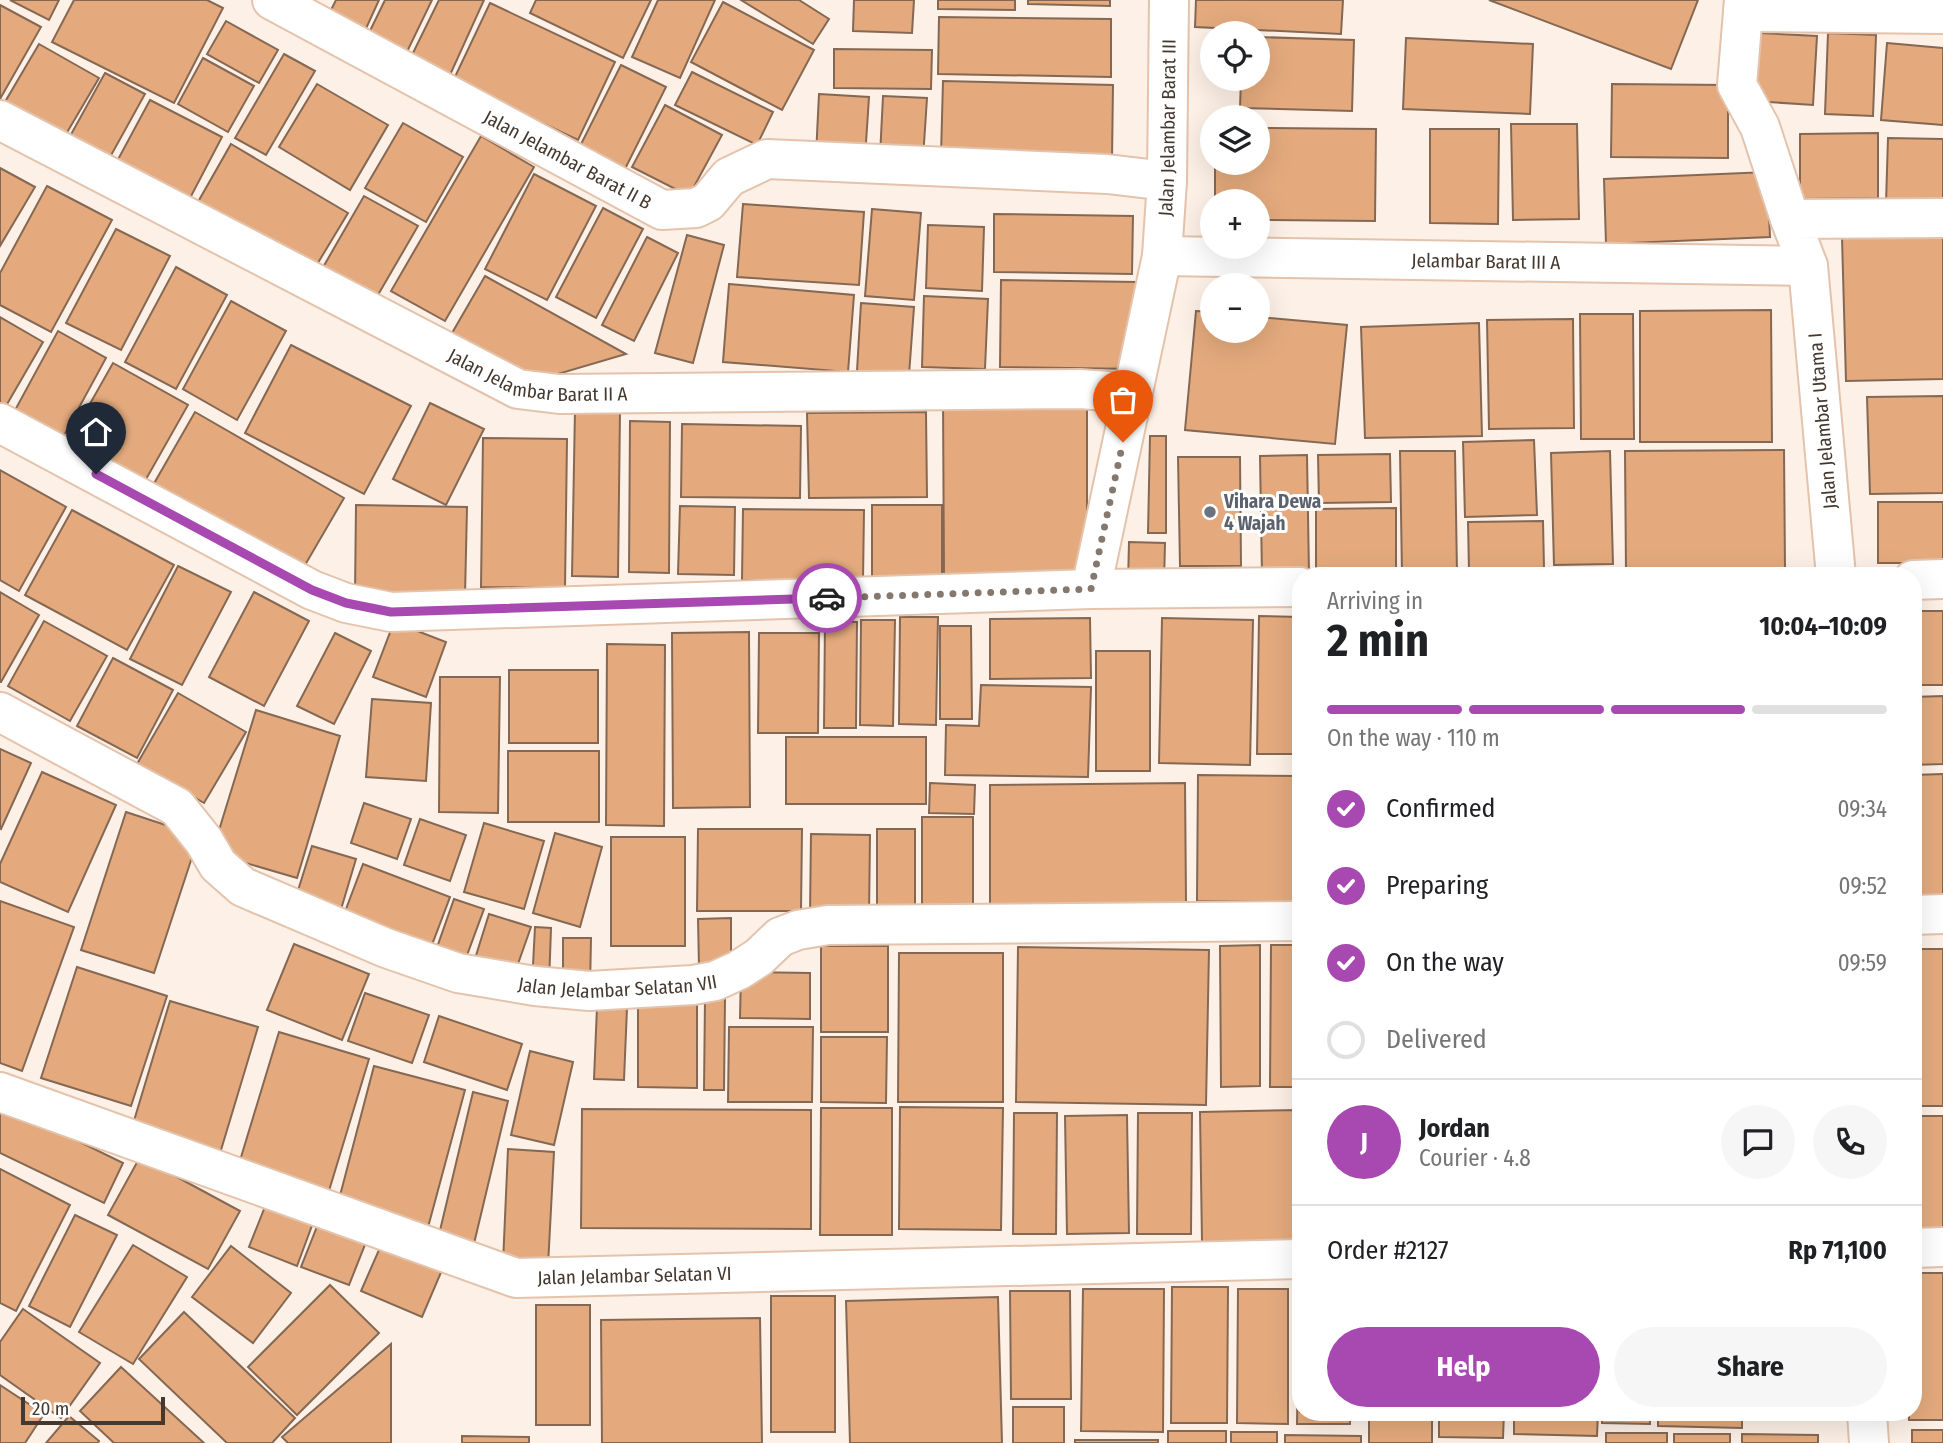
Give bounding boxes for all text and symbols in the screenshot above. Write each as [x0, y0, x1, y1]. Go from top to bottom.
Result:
map controls [1200, 21, 1270, 343]
button: locate [1200, 21, 1270, 91]
street label: Jalan Jelambar Barat III [1154, 39, 1181, 217]
street label: Jalan Jelambar Barat II B [480, 105, 656, 214]
button: layers [1200, 105, 1270, 175]
button: + [1200, 189, 1270, 259]
street label: Jelambar Barat III A [1411, 249, 1561, 274]
button: − [1200, 273, 1270, 343]
street label: Jalan Jelambar Utama I [1803, 332, 1842, 510]
street label: Jalan Jelambar Barat II A [444, 344, 628, 406]
pin [1093, 370, 1153, 442]
icon: bag [1104, 381, 1142, 419]
pin [66, 402, 126, 474]
icon: home [77, 413, 115, 451]
place label: Vihara Dewa 4 Wajah [1223, 490, 1321, 535]
marker: Vihara Dewa 4 Wajah [1202, 504, 1218, 520]
courier [792, 563, 862, 633]
icon: car [808, 579, 846, 617]
text: Arriving in [1327, 587, 1423, 615]
text: 10:04–10:09 [1759, 611, 1887, 642]
text: 2 min [1327, 613, 1429, 668]
text: On the way · 110 m [1327, 724, 1500, 752]
icon: check [1327, 790, 1365, 828]
text: Confirmed [1386, 793, 1496, 824]
text: 09:34 [1838, 795, 1887, 823]
icon: check [1327, 867, 1365, 905]
text: Preparing [1386, 870, 1488, 901]
text: 09:52 [1839, 872, 1887, 900]
icon: check [1327, 944, 1365, 982]
text: On the way [1386, 947, 1504, 978]
text: 09:59 [1838, 949, 1887, 977]
street label: Jalan Jelambar Selatan VII [516, 970, 719, 1003]
text: Delivered [1386, 1024, 1487, 1055]
button: chat [1721, 1105, 1795, 1179]
button: phone [1813, 1105, 1887, 1179]
text: Jordan [1419, 1113, 1490, 1144]
text: J [1360, 1127, 1368, 1158]
text: Courier · 4.8 [1419, 1144, 1531, 1172]
text: Order #2127 [1327, 1235, 1449, 1266]
text: Rp 71,100 [1788, 1235, 1887, 1266]
street label: Jalan Jelambar Selatan VI [537, 1262, 732, 1289]
button: Help [1327, 1327, 1600, 1407]
button: Share [1614, 1327, 1887, 1407]
scale bar [21, 1394, 164, 1426]
text: 20 m [32, 1397, 69, 1420]

